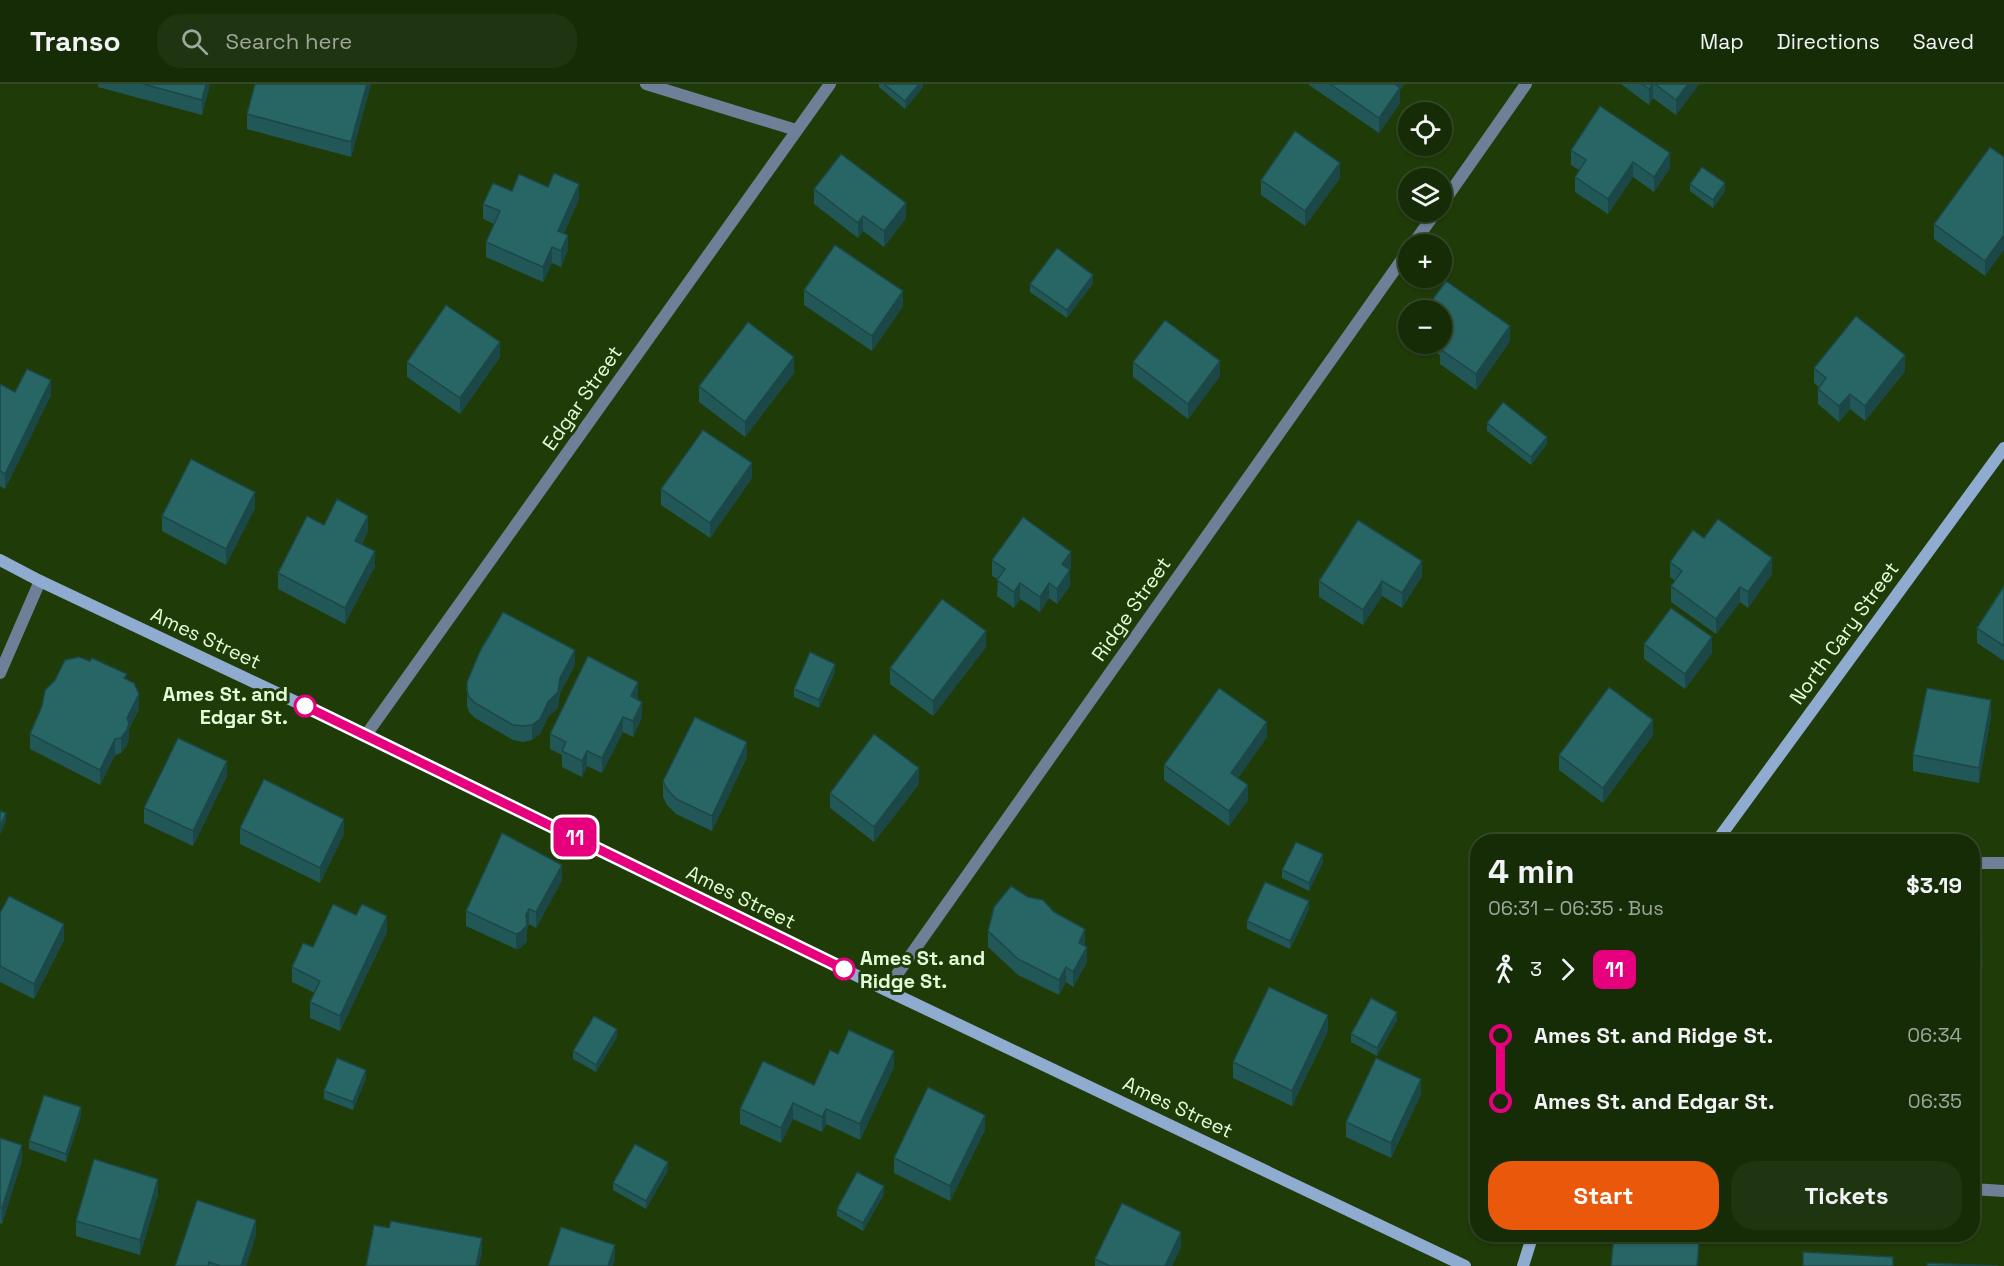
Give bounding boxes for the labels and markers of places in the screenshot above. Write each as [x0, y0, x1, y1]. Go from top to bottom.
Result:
place label: Ames St. and Edgar St. [163, 681, 288, 730]
marker: Ames St. and Edgar St. [294, 695, 316, 717]
place label: Ames St. and Ridge St. [860, 945, 985, 994]
marker: Ames St. and Ridge St. [833, 958, 855, 980]

